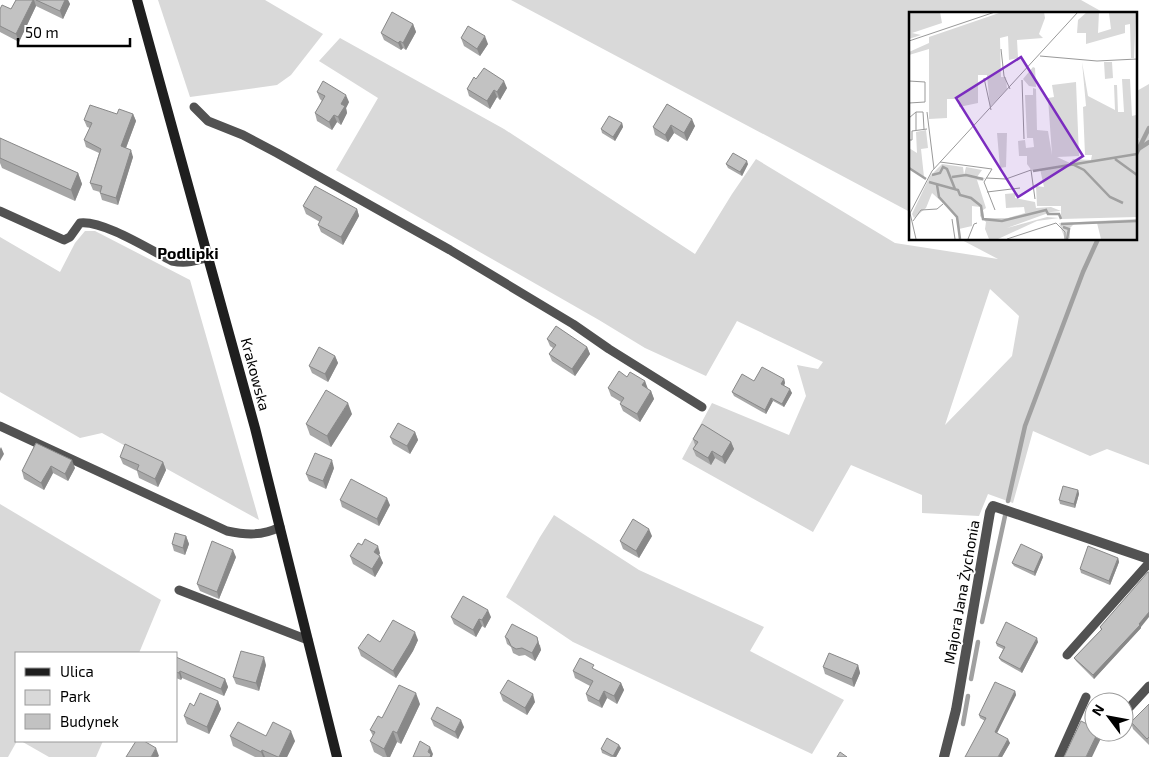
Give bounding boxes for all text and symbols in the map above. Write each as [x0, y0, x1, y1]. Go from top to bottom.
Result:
inset map [909, 12, 1136, 240]
scale bar [18, 15, 130, 47]
text: 50 m [25, 23, 59, 41]
district label: Podlipki [157, 243, 219, 262]
street label: Krakowska [238, 336, 274, 412]
street label: Majora Jana Żychonia [939, 519, 984, 666]
legend [15, 652, 178, 742]
text: Ulica [60, 662, 94, 680]
text: Park [60, 687, 91, 705]
north arrow [1084, 692, 1134, 742]
text: N [1088, 701, 1107, 719]
text: Budynek [60, 712, 119, 730]

